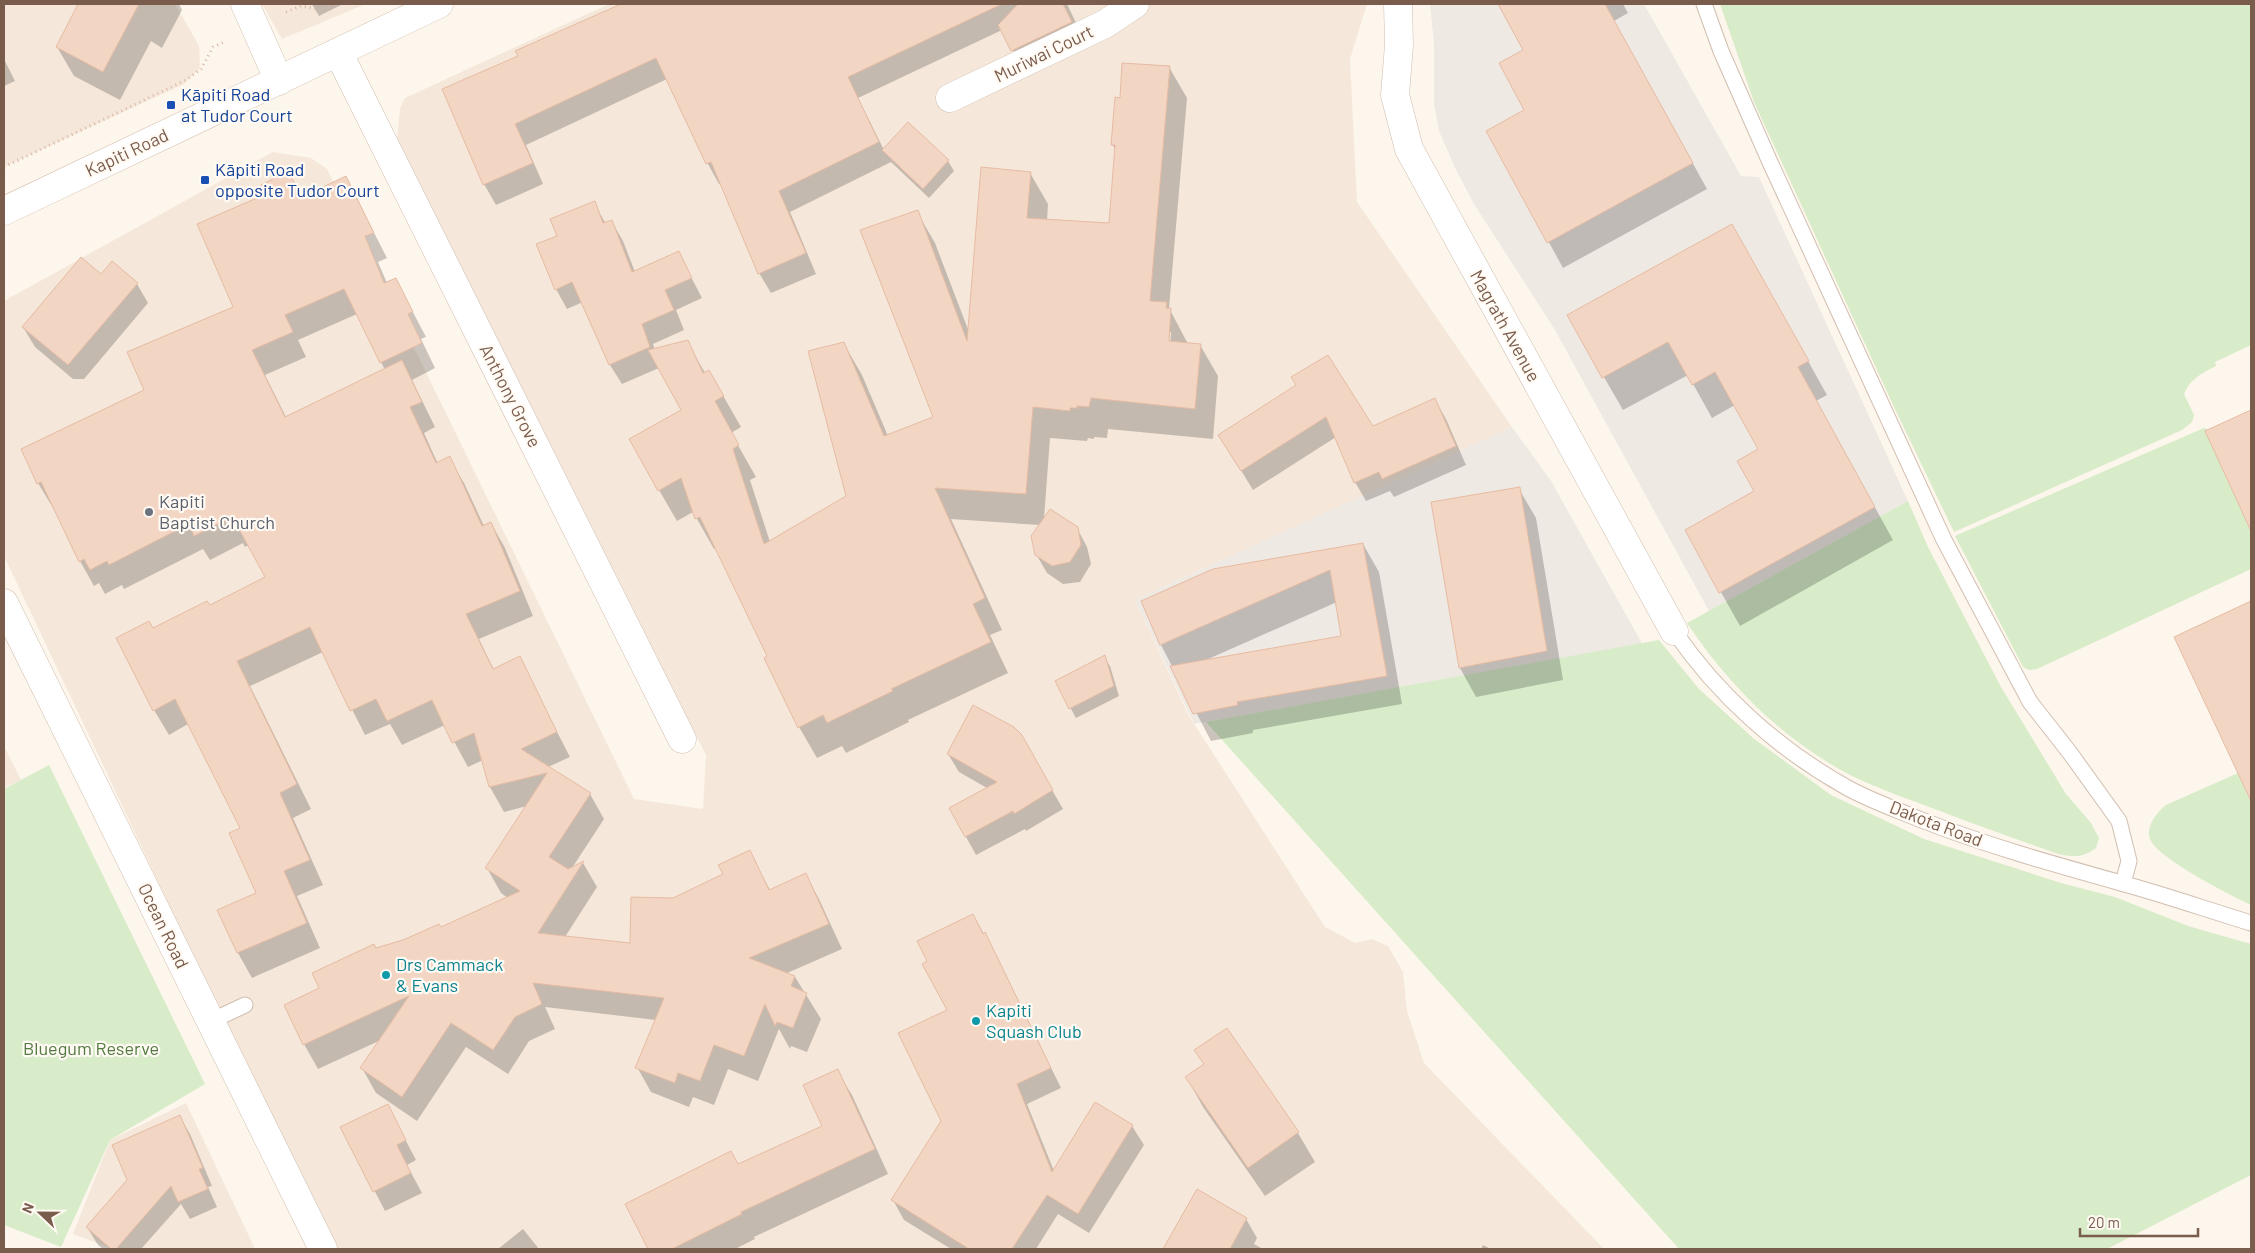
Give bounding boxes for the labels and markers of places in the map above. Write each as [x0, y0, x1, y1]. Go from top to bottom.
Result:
place label: Kāpiti Road at Tudor Court [181, 83, 293, 126]
marker: Kāpiti Road at Tudor Court [165, 99, 177, 111]
place label: Kāpiti Road opposite Tudor Court [215, 158, 380, 201]
marker: Kāpiti Road opposite Tudor Court [199, 174, 211, 186]
place label: Kapiti Baptist Church [159, 490, 275, 533]
marker: Kapiti Baptist Church [143, 506, 155, 518]
place label: Drs Cammack & Evans [396, 953, 503, 996]
marker: Drs Cammack & Evans [380, 969, 392, 981]
place label: Kapiti Squash Club [986, 999, 1082, 1042]
marker: Kapiti Squash Club [970, 1015, 982, 1027]

